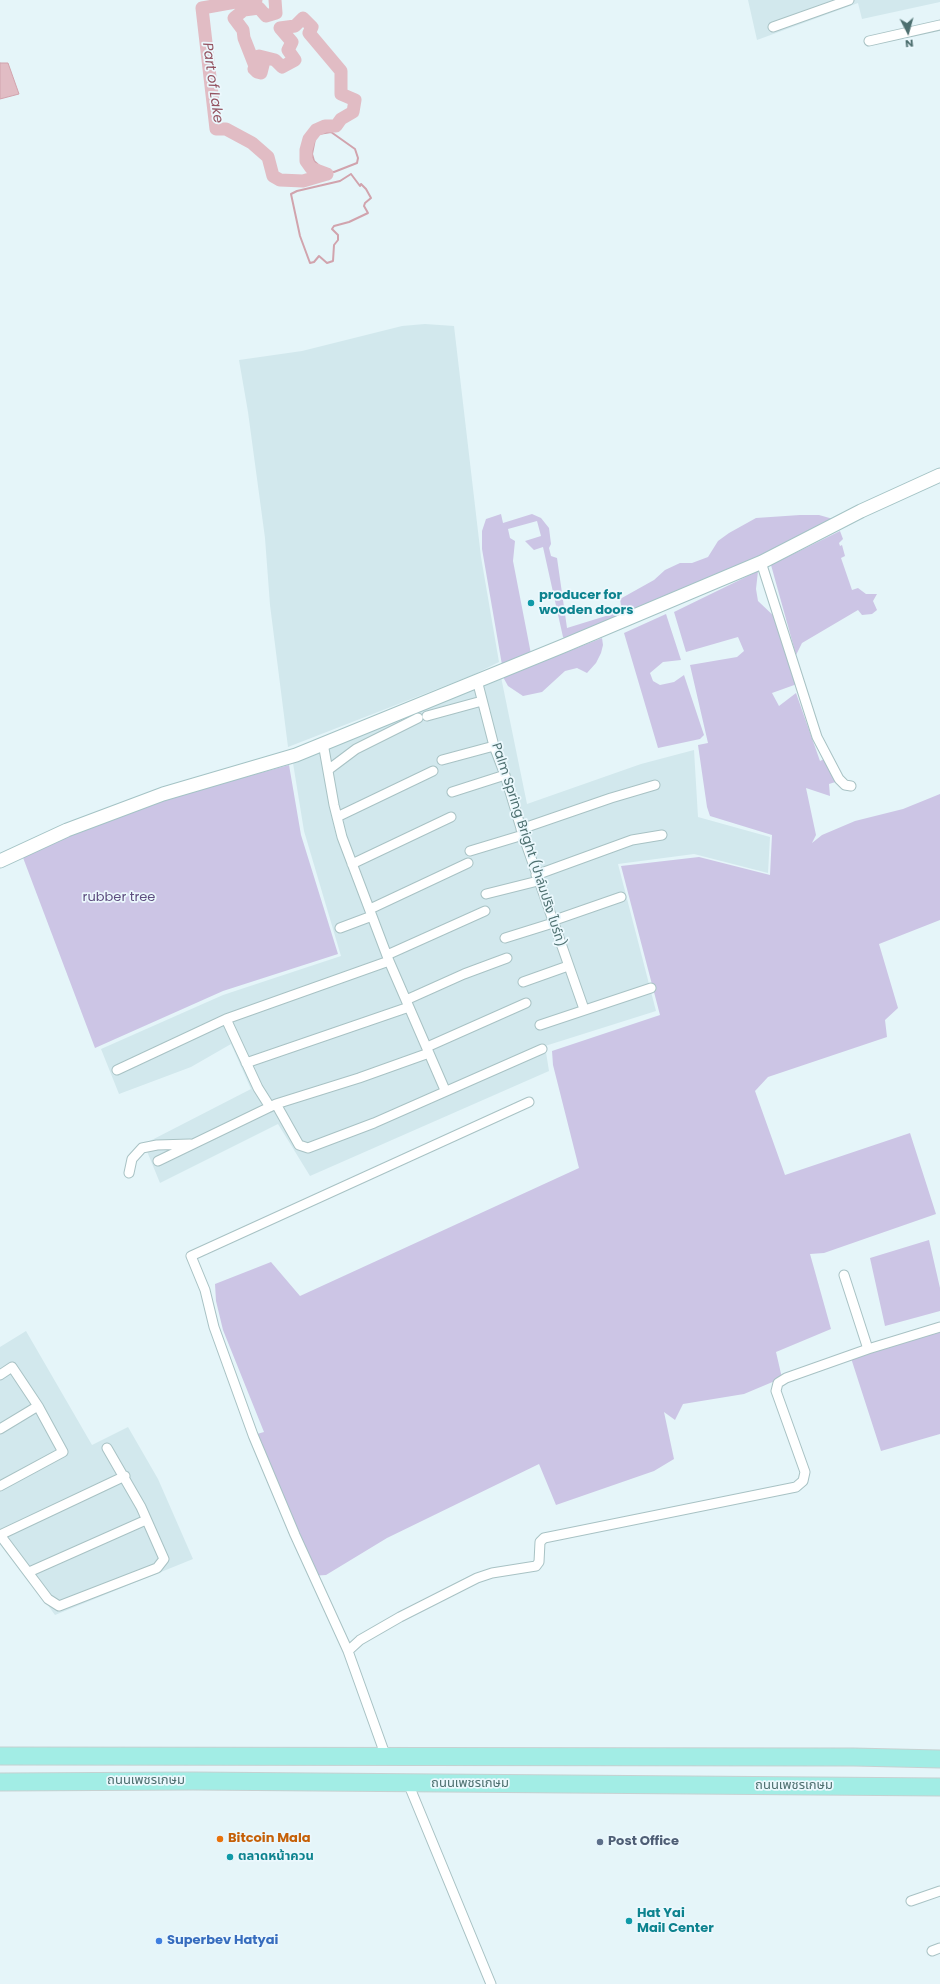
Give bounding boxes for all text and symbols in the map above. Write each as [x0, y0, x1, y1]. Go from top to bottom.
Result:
north arrow [888, 12, 928, 52]
text: N [904, 36, 914, 52]
water label: Part of Lake [198, 42, 226, 124]
place label: producer for wooden doors [539, 588, 633, 619]
marker: producer for wooden doors [526, 598, 536, 608]
street label: Palm Spring Bright (ปาล์มปริง ไบร์ท) [488, 741, 568, 949]
park label: rubber tree [83, 890, 155, 906]
street label: ถนนเพชรเกษม [107, 1773, 185, 1789]
street label: ถนนเพชรเกษม [431, 1776, 509, 1792]
street label: ถนนเพชรเกษม [755, 1778, 833, 1794]
place label: Bitcoin Mala [228, 1831, 311, 1847]
marker: Bitcoin Mala [215, 1834, 225, 1844]
place label: Post Office [608, 1834, 679, 1850]
marker: Post Office [595, 1837, 605, 1847]
place label: ตลาดหน้าควน [238, 1849, 314, 1865]
marker: ตลาดหน้าควน [225, 1852, 235, 1862]
place label: Hat Yai Mail Center [637, 1906, 714, 1937]
marker: Hat Yai Mail Center [624, 1916, 634, 1926]
place label: Superbev Hatyai [167, 1933, 278, 1949]
marker: Superbev Hatyai [154, 1936, 164, 1946]

